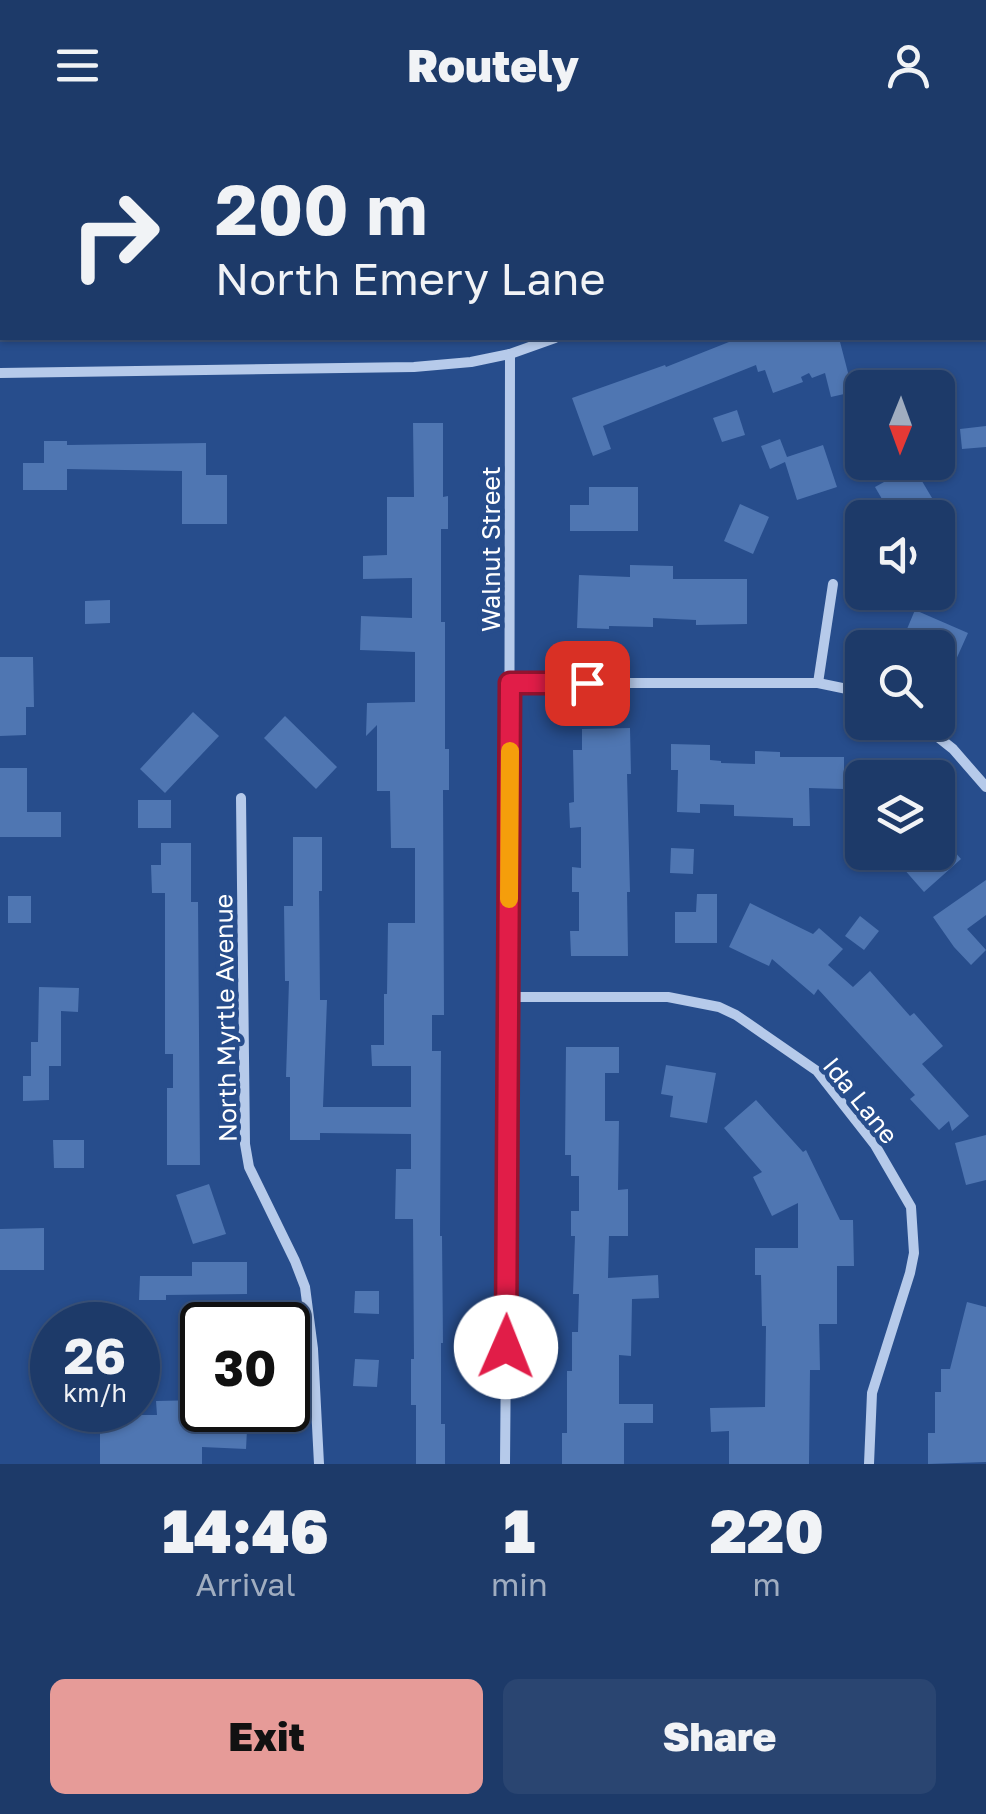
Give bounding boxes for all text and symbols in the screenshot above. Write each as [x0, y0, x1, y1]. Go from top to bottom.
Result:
icon: menu [50, 38, 105, 93]
text: Routely [407, 38, 579, 92]
icon: person [881, 38, 936, 93]
text: 200 m [215, 166, 427, 250]
icon: right [50, 170, 180, 300]
text: North Emery Lane [215, 251, 606, 305]
north arrow [845, 370, 955, 480]
map controls [845, 370, 955, 870]
street label: Walnut Street [475, 466, 506, 632]
button: sound [845, 500, 955, 610]
button: search [845, 630, 955, 740]
pin [545, 641, 630, 726]
icon: arrive [560, 656, 615, 711]
button: layers [845, 760, 955, 870]
street label: North Myrtle Avenue [207, 894, 243, 1142]
street label: Ida Lane [817, 1051, 905, 1149]
position arrow [454, 1295, 558, 1399]
speed limit sign: 30 [180, 1302, 310, 1432]
text: 26 [64, 1325, 126, 1385]
text: km/h [63, 1377, 127, 1408]
text: 14:46 [162, 1494, 329, 1566]
text: 1 [503, 1494, 535, 1566]
text: 220 [710, 1494, 824, 1566]
text: Arrival [195, 1565, 296, 1603]
text: min [491, 1565, 548, 1603]
text: m [753, 1565, 781, 1603]
button: Exit [50, 1679, 483, 1794]
button: Share [503, 1679, 936, 1794]

